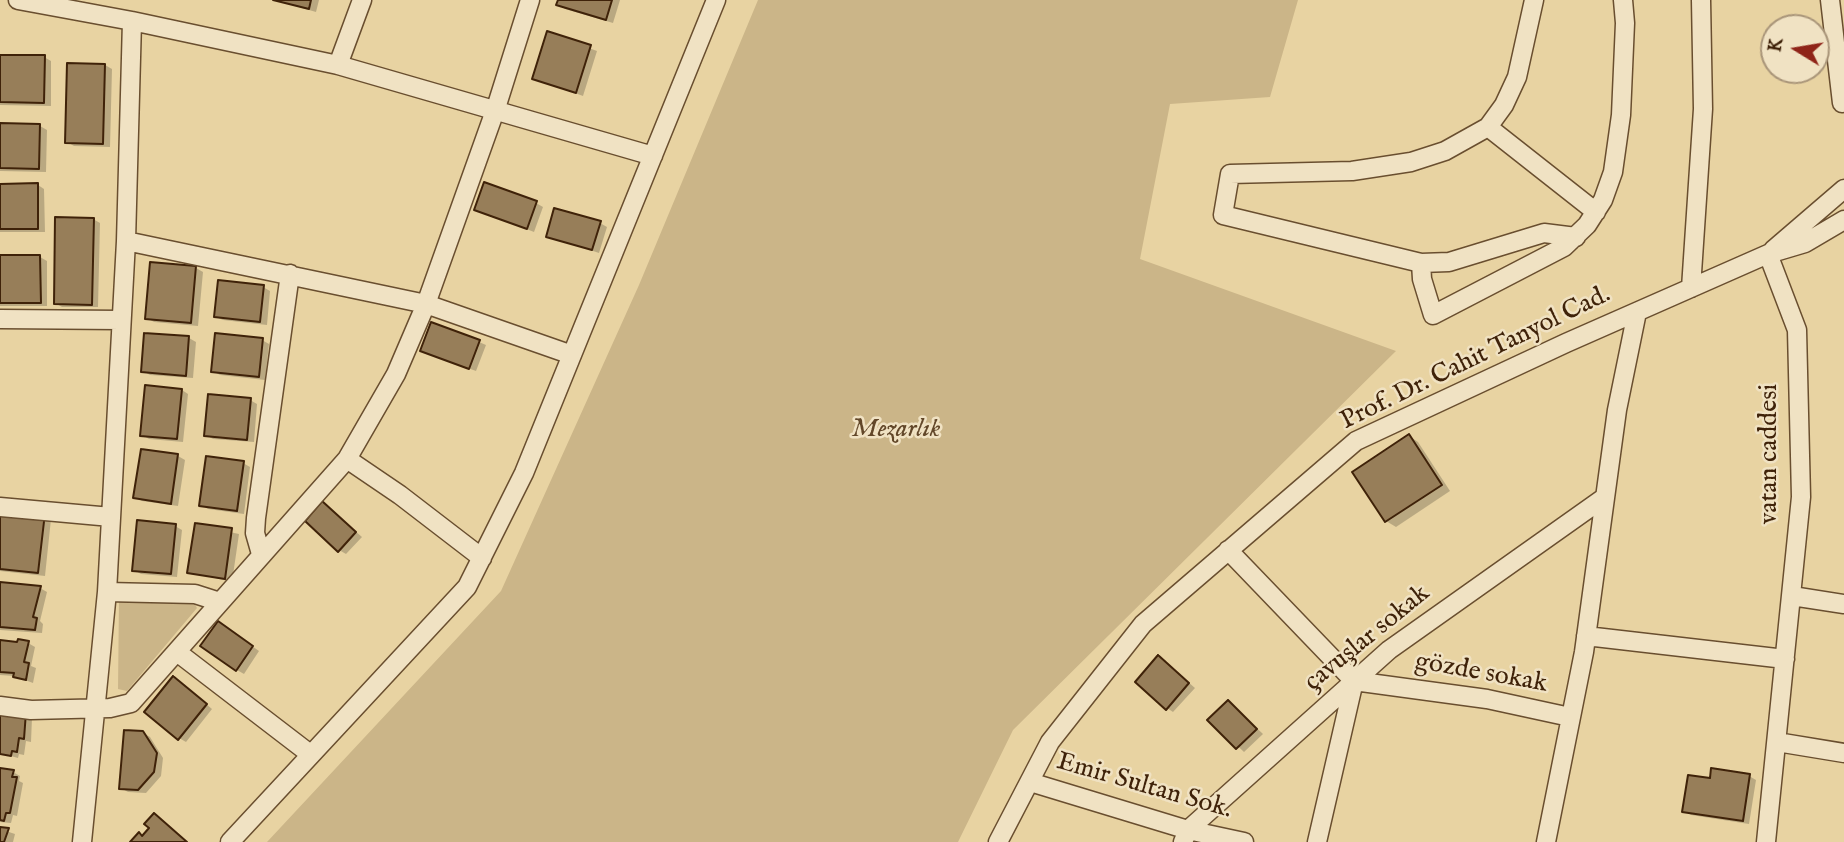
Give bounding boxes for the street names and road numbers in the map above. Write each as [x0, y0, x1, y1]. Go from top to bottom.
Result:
street label: Prof. Dr. Cahit Tanyol Cad. [1336, 280, 1616, 438]
street label: vatan caddesi [1755, 384, 1787, 524]
street label: çavuşlar sokak [1299, 579, 1437, 699]
street label: gözde sokak [1412, 647, 1550, 701]
street label: Emir Sultan Sok. [1053, 747, 1235, 827]

